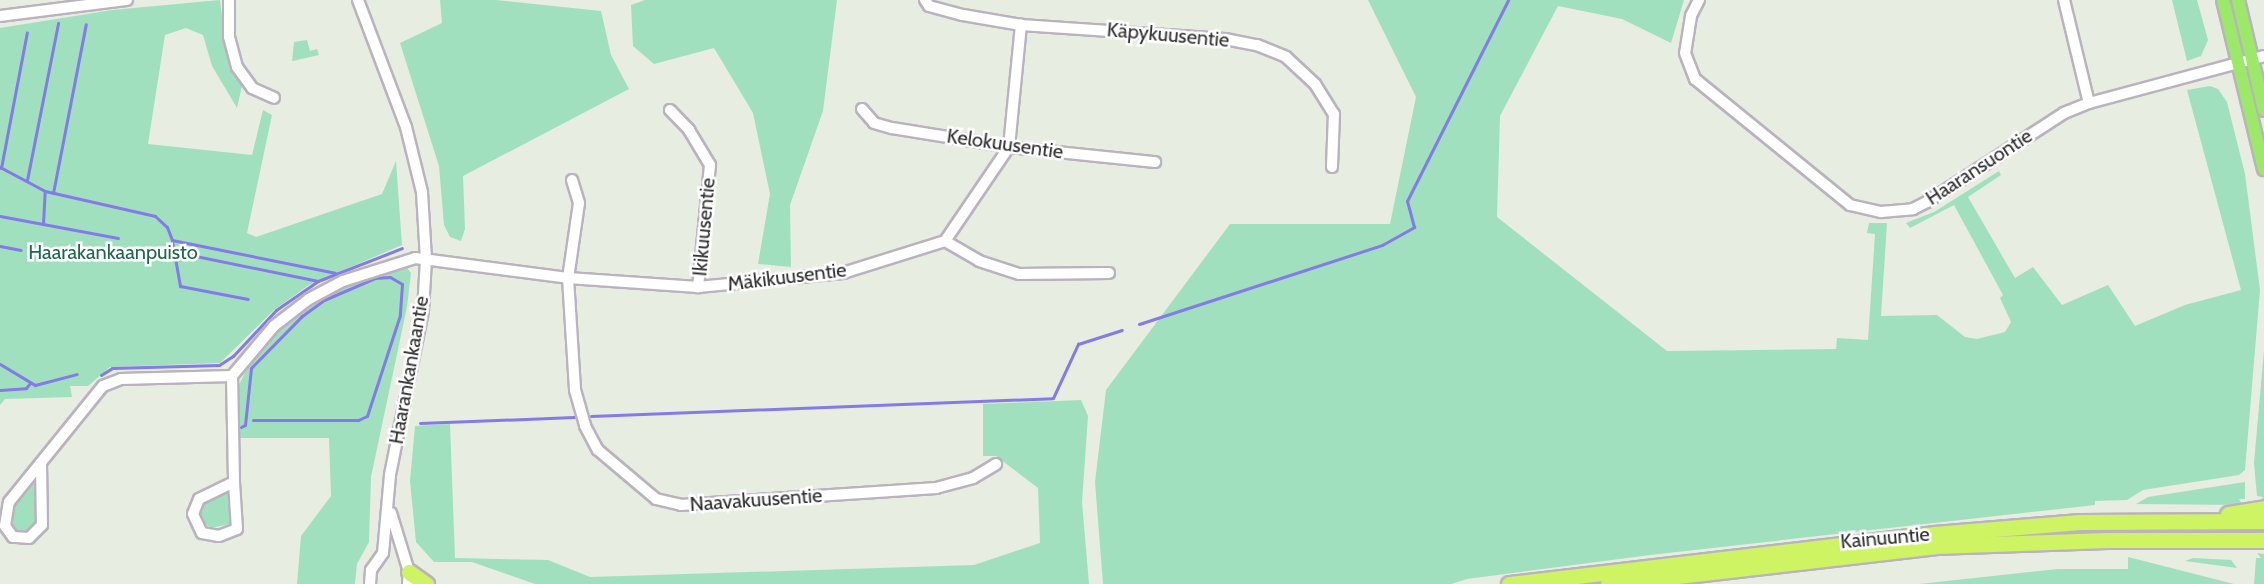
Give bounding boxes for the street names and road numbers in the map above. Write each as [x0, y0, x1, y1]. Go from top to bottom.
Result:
street label: Käpykuusentie [1106, 18, 1230, 52]
street label: Kelokuusentie [945, 124, 1065, 164]
street label: Haaransuontie [1921, 124, 2037, 210]
street label: Ikikuusentie [688, 177, 720, 277]
street label: Mäkikuusentie [726, 258, 848, 296]
street label: Haarankankaantie [384, 294, 434, 446]
street label: Naavakuusentie [689, 483, 823, 517]
street label: Kainuuntie [1839, 522, 1931, 554]

